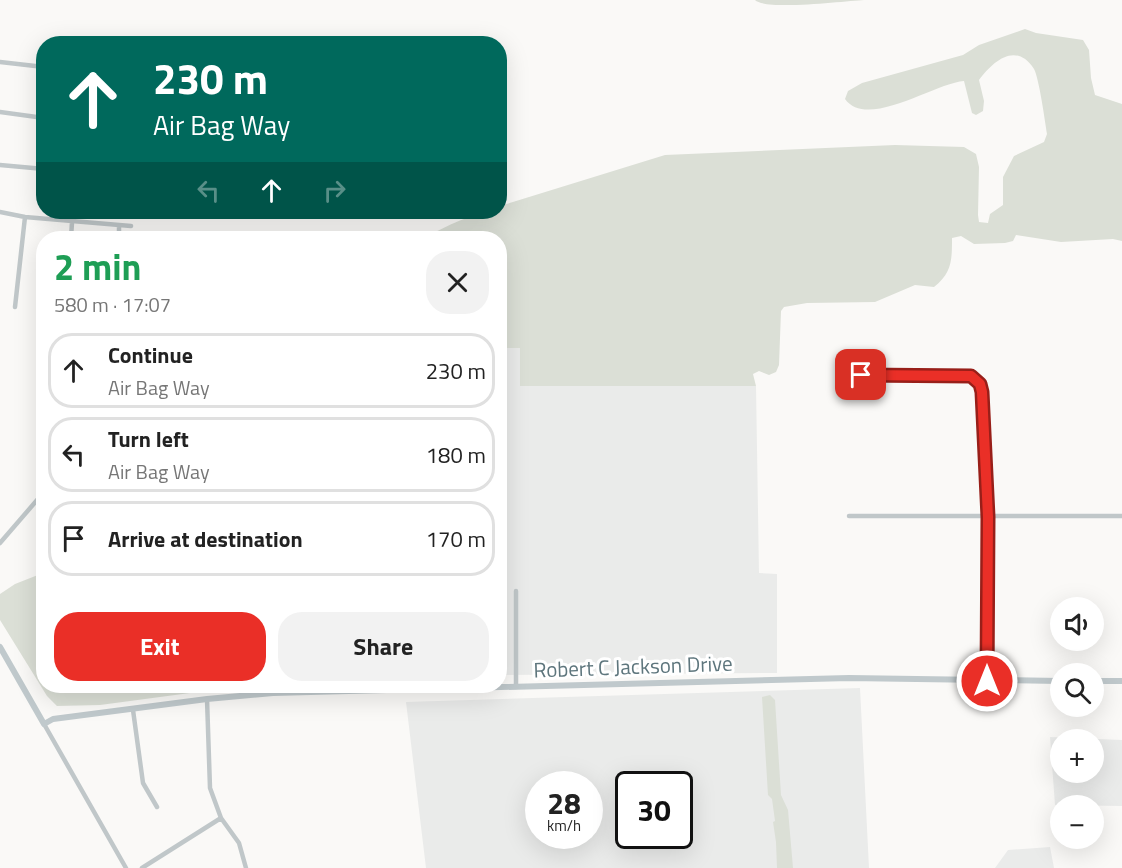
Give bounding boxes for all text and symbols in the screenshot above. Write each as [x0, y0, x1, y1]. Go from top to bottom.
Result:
text: 230 m [153, 46, 268, 110]
icon: ahead [54, 60, 132, 138]
text: Air Bag Way [153, 104, 290, 145]
icon: left [192, 174, 225, 207]
icon: ahead [255, 174, 288, 207]
icon: right [318, 174, 351, 207]
text: 2 min [54, 239, 141, 294]
button: close [426, 251, 489, 314]
text: 580 m · 17:07 [54, 289, 171, 320]
text: Continue [108, 338, 193, 372]
pin [835, 349, 886, 400]
icon: ahead [57, 354, 90, 387]
text: 230 m [426, 354, 486, 388]
icon: arrive [844, 358, 877, 391]
text: Air Bag Way [108, 372, 210, 403]
text: Turn left [108, 422, 189, 456]
icon: left [57, 438, 90, 471]
text: 180 m [426, 438, 486, 472]
text: Air Bag Way [108, 456, 210, 487]
icon: arrive [57, 522, 90, 555]
text: Arrive at destination [108, 522, 303, 556]
text: 170 m [426, 522, 486, 556]
map controls [1050, 597, 1104, 849]
button: sound [1050, 597, 1104, 651]
button: Exit [54, 612, 266, 681]
button: Share [278, 612, 489, 681]
street label: Robert C Jackson Drive [533, 647, 733, 685]
position arrow [955, 649, 1019, 713]
button: search [1050, 663, 1104, 717]
button: + [1050, 729, 1104, 783]
speed limit sign: 30 [615, 771, 693, 849]
text: 28 [547, 780, 581, 826]
button: − [1050, 795, 1104, 849]
text: km/h [547, 814, 581, 837]

